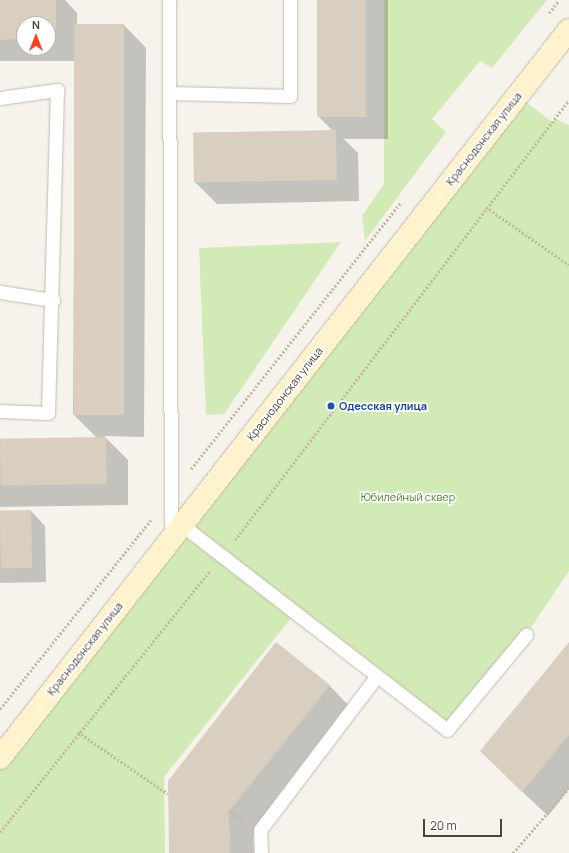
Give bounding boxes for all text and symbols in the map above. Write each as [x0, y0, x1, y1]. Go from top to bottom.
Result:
north arrow [16, 16, 56, 56]
text: N [32, 17, 40, 32]
street label: Краснодонская улица [443, 90, 525, 188]
street label: Краснодонская улица [244, 345, 326, 443]
place label: Одесская улица [339, 399, 427, 413]
marker: Одесская улица [326, 401, 336, 411]
park label: Юбилейный сквер [361, 490, 455, 504]
street label: Краснодонская улица [44, 600, 126, 698]
scale bar [425, 811, 504, 837]
text: 20 m [430, 817, 457, 834]

